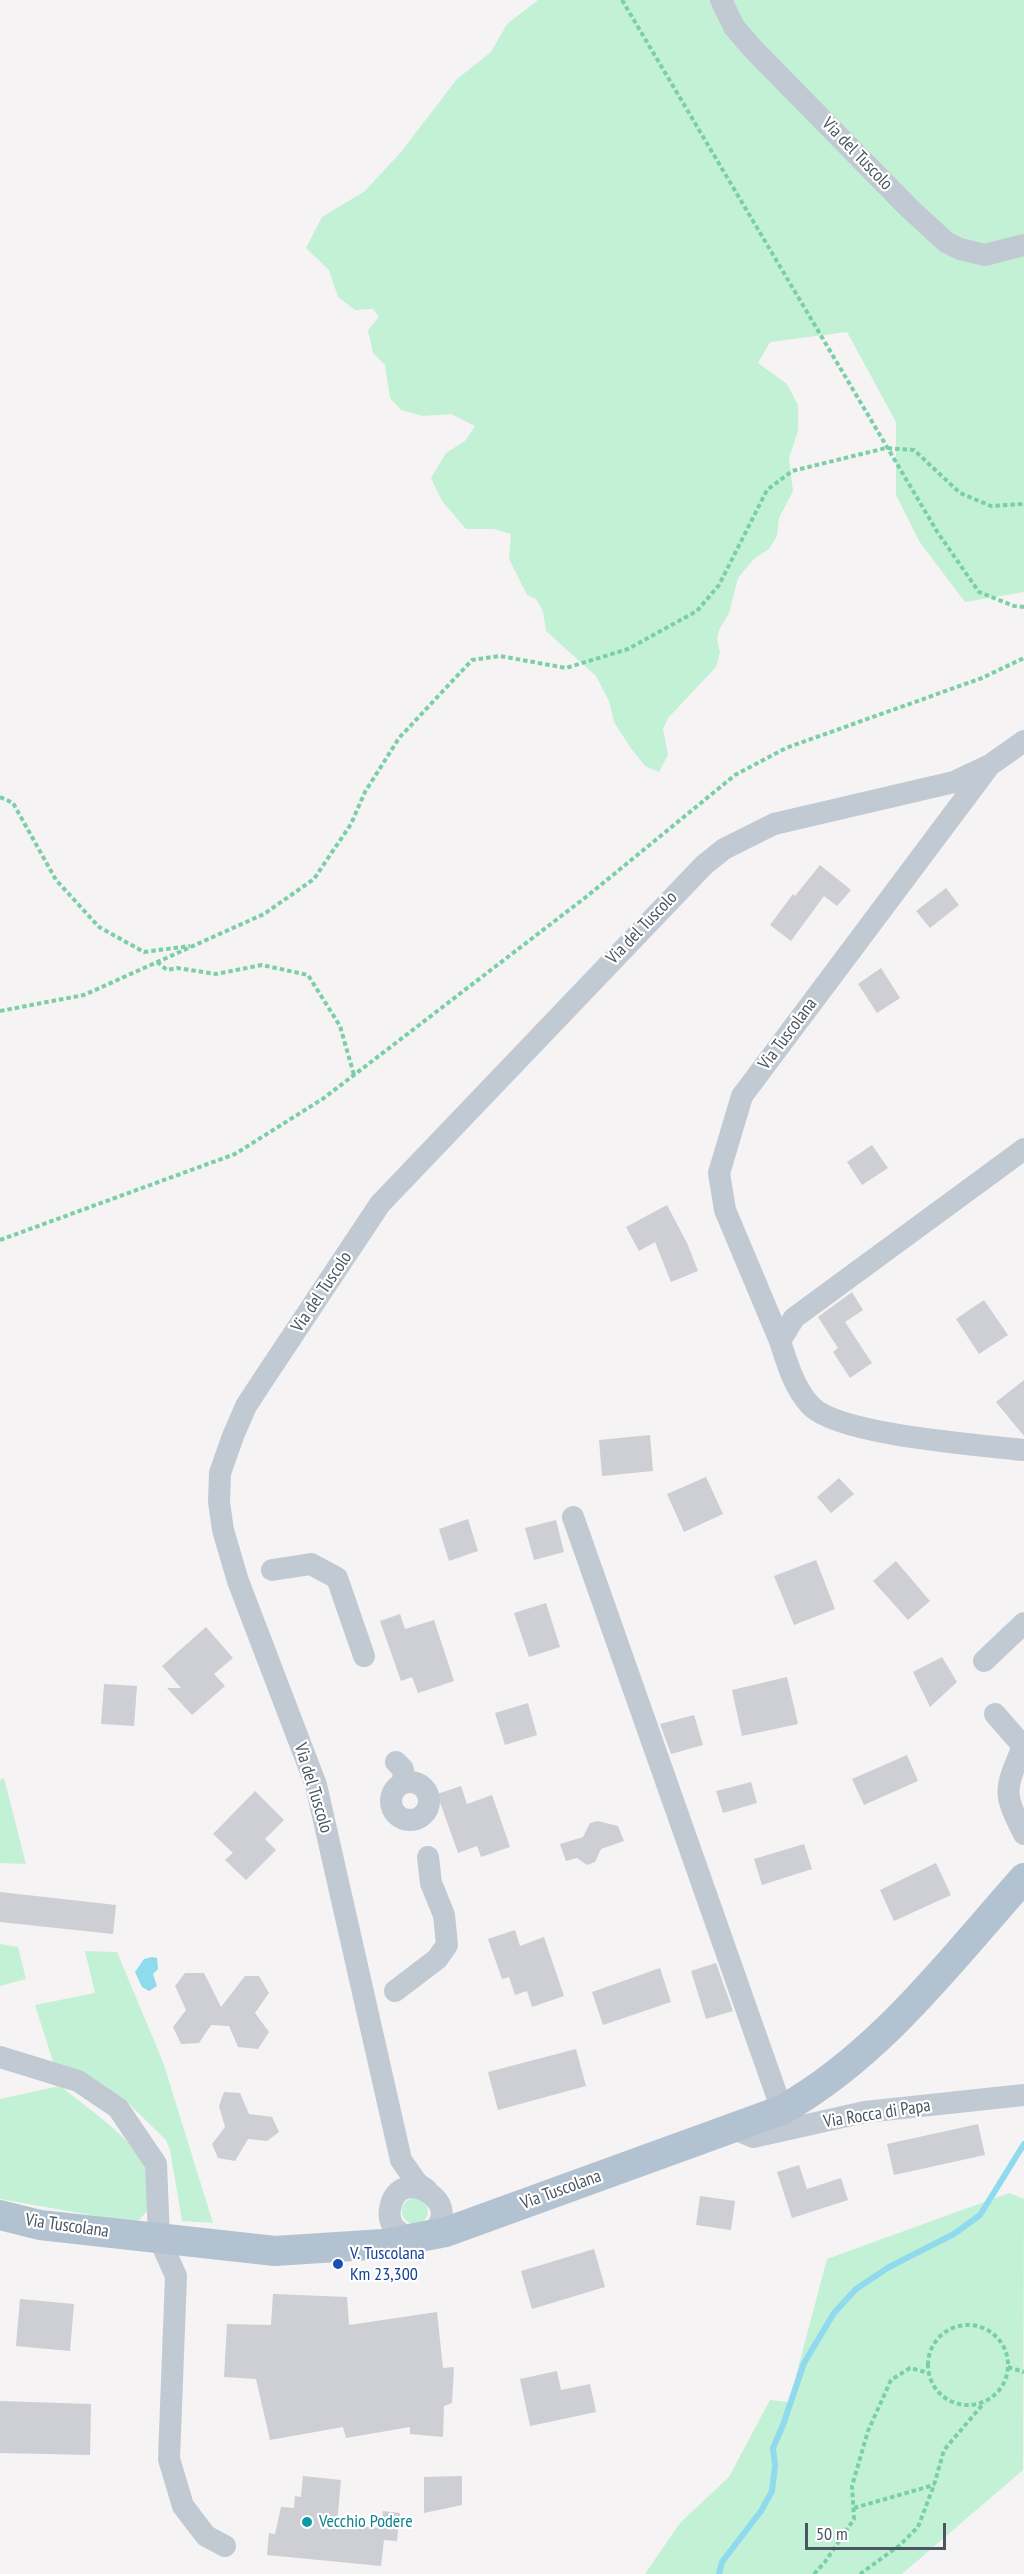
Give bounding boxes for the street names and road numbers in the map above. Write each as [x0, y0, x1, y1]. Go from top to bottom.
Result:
street label: Via del Tuscolo [817, 113, 897, 195]
street label: Via del Tuscolo [602, 887, 682, 969]
street label: Via Tuscolana [754, 994, 822, 1074]
street label: Via del Tuscolo [287, 1248, 357, 1336]
street label: Via del Tuscolo [289, 1740, 337, 1836]
street label: Via Rocca di Papa [822, 2095, 932, 2133]
street label: Via Tuscolana [518, 2165, 604, 2215]
street label: Via Tuscolana [24, 2209, 110, 2243]

